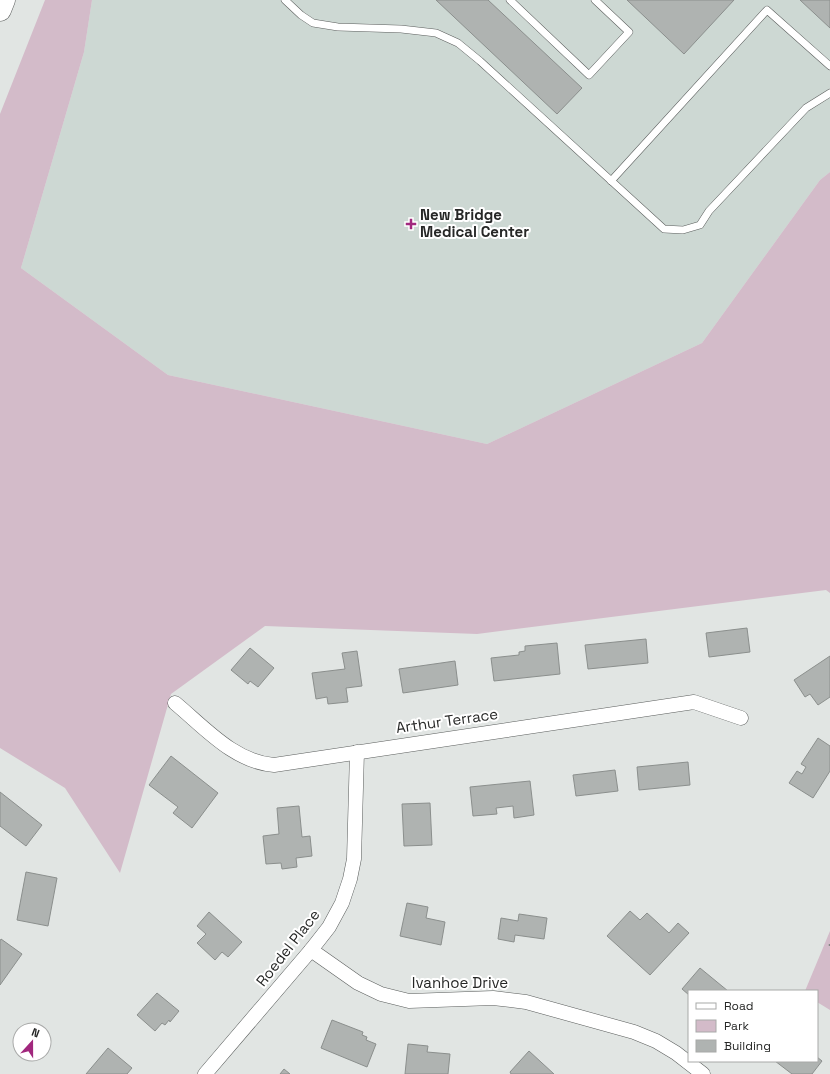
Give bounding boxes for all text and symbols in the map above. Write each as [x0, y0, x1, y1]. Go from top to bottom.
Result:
place label: New Bridge Medical Center [420, 205, 529, 241]
marker: New Bridge Medical Center [405, 218, 417, 230]
street label: Arthur Terrace [395, 704, 499, 737]
street label: Roedel Place [252, 905, 324, 990]
street label: Ivanhoe Drive [412, 973, 508, 992]
legend [688, 990, 818, 1062]
text: Road [724, 998, 753, 1014]
text: Park [724, 1018, 749, 1034]
north arrow [12, 1022, 52, 1062]
text: N [30, 1025, 42, 1041]
text: Building [724, 1038, 771, 1054]

